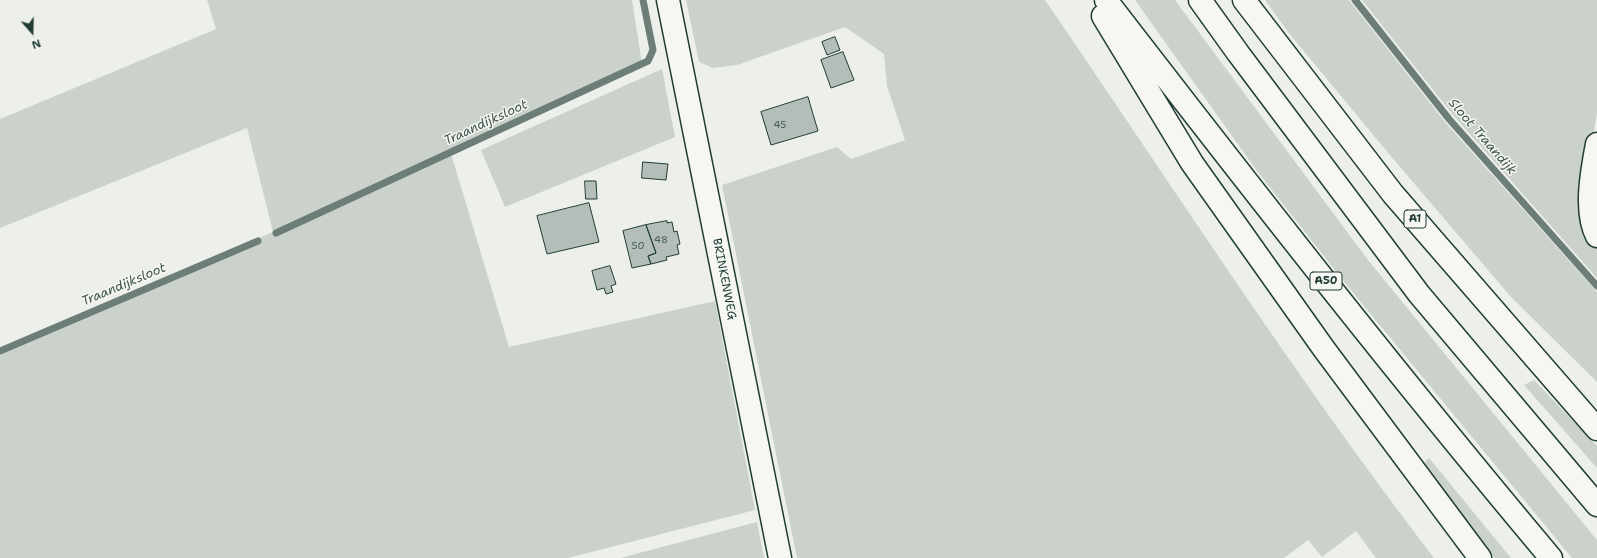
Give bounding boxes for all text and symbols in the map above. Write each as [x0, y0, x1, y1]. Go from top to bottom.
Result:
north arrow [12, 12, 52, 52]
text: N [30, 35, 43, 52]
water label: Sloot Traandijk [1445, 96, 1519, 178]
water label: Traandijksloot [442, 97, 530, 149]
house number: 45 [774, 119, 786, 131]
road number: A1 [1404, 210, 1426, 228]
house number: 48 [654, 234, 668, 246]
street label: BRINKENWEG [709, 237, 739, 321]
house number: 50 [631, 240, 645, 252]
water label: Traandijksloot [79, 260, 169, 310]
road number: A50 [1310, 272, 1342, 290]

